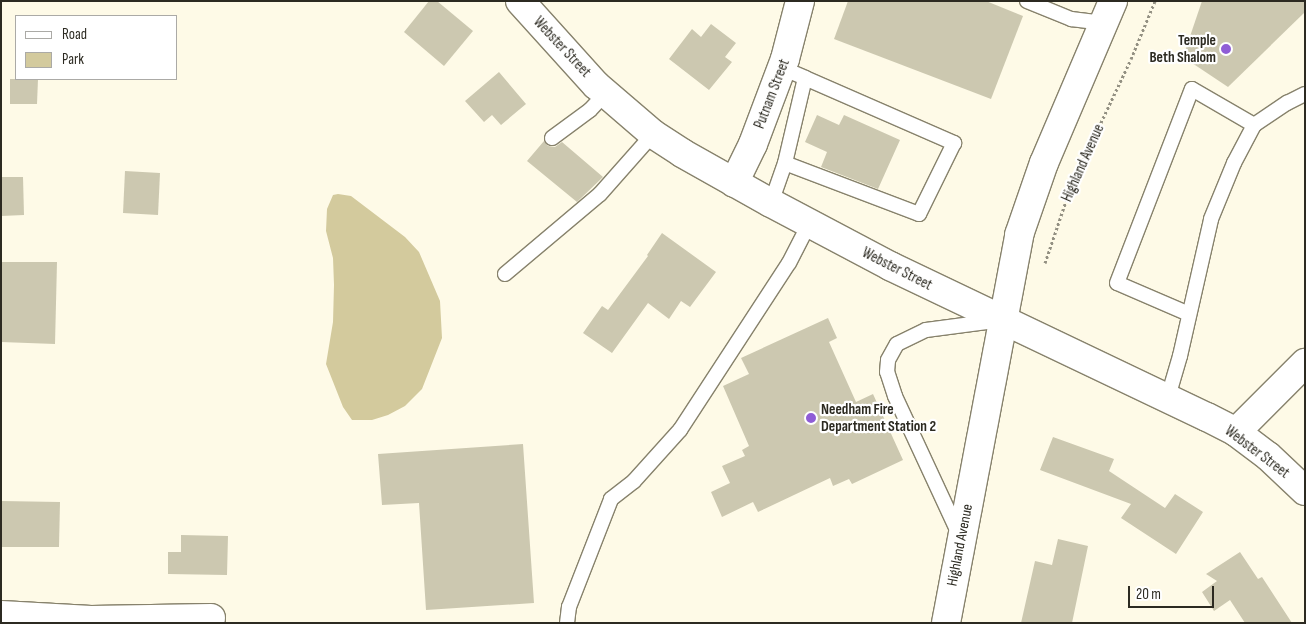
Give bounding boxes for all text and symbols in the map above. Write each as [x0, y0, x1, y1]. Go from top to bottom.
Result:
street label: Webster Street [530, 13, 594, 81]
legend [15, 15, 178, 80]
text: Road [62, 25, 87, 44]
place label: Temple Beth Shalom [1149, 31, 1216, 66]
marker: Temple Beth Shalom [1220, 43, 1232, 55]
text: Park [62, 50, 84, 69]
street label: Putnam Street [751, 57, 793, 131]
street label: Highland Avenue [1058, 121, 1108, 205]
street label: Webster Street [859, 244, 935, 294]
place label: Needham Fire Department Station 2 [821, 400, 936, 435]
marker: Needham Fire Department Station 2 [805, 412, 817, 424]
street label: Webster Street [1221, 422, 1293, 482]
street label: Highland Avenue [943, 502, 977, 588]
scale bar [1131, 576, 1217, 608]
text: 20 m [1136, 585, 1161, 604]

